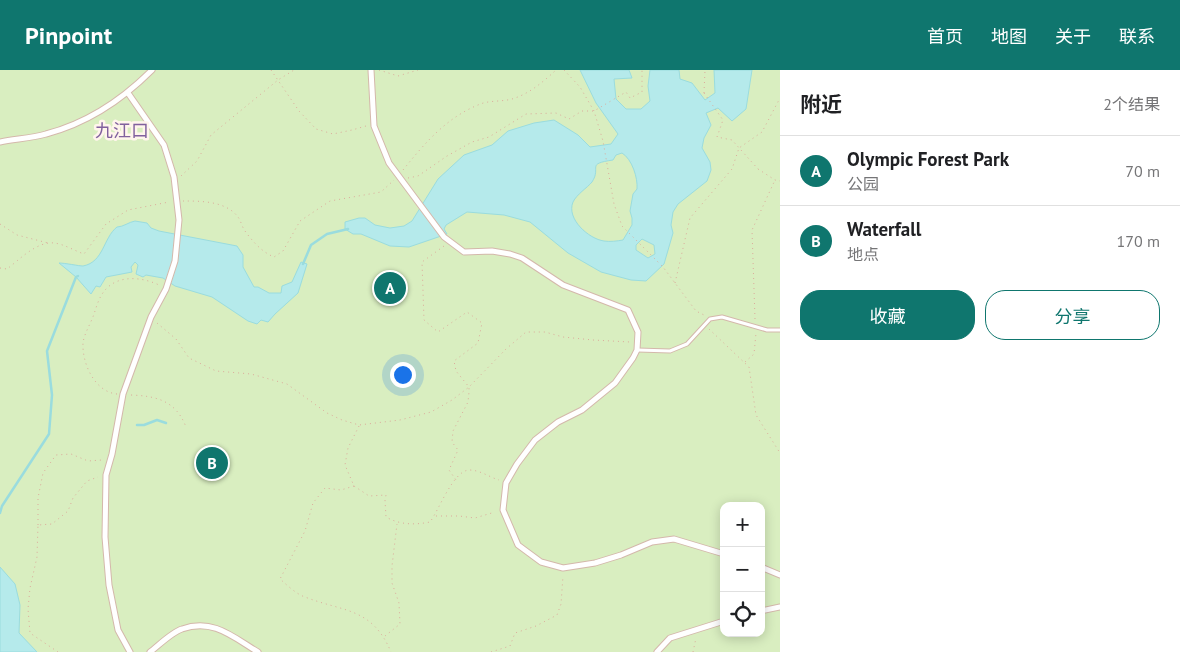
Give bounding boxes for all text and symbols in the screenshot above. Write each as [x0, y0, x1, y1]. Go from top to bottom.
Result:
text: Pinpoint [25, 20, 112, 51]
text: 首页 [927, 25, 963, 48]
text: 地图 [991, 25, 1027, 48]
text: 关于 [1055, 25, 1091, 48]
text: 联系 [1119, 25, 1155, 48]
text: 附近 [800, 91, 842, 118]
text: 2个结果 [1103, 94, 1160, 114]
district label: 九江口 [95, 119, 149, 142]
text: Olympic Forest Park [847, 147, 1009, 171]
text: A [811, 161, 821, 181]
text: 70 m [1125, 161, 1160, 181]
text: 公园 [847, 174, 879, 194]
text: Waterfall [847, 217, 921, 241]
text: B [811, 231, 821, 251]
text: 170 m [1117, 231, 1160, 251]
text: 地点 [847, 244, 879, 264]
pin: A [374, 269, 406, 307]
button: 收藏 [800, 290, 975, 340]
button: 分享 [985, 290, 1160, 340]
your location [390, 362, 416, 388]
pin: B [196, 444, 228, 482]
map controls [720, 502, 765, 637]
button: + [720, 502, 765, 547]
button: − [720, 547, 765, 592]
button: locate [720, 592, 765, 637]

